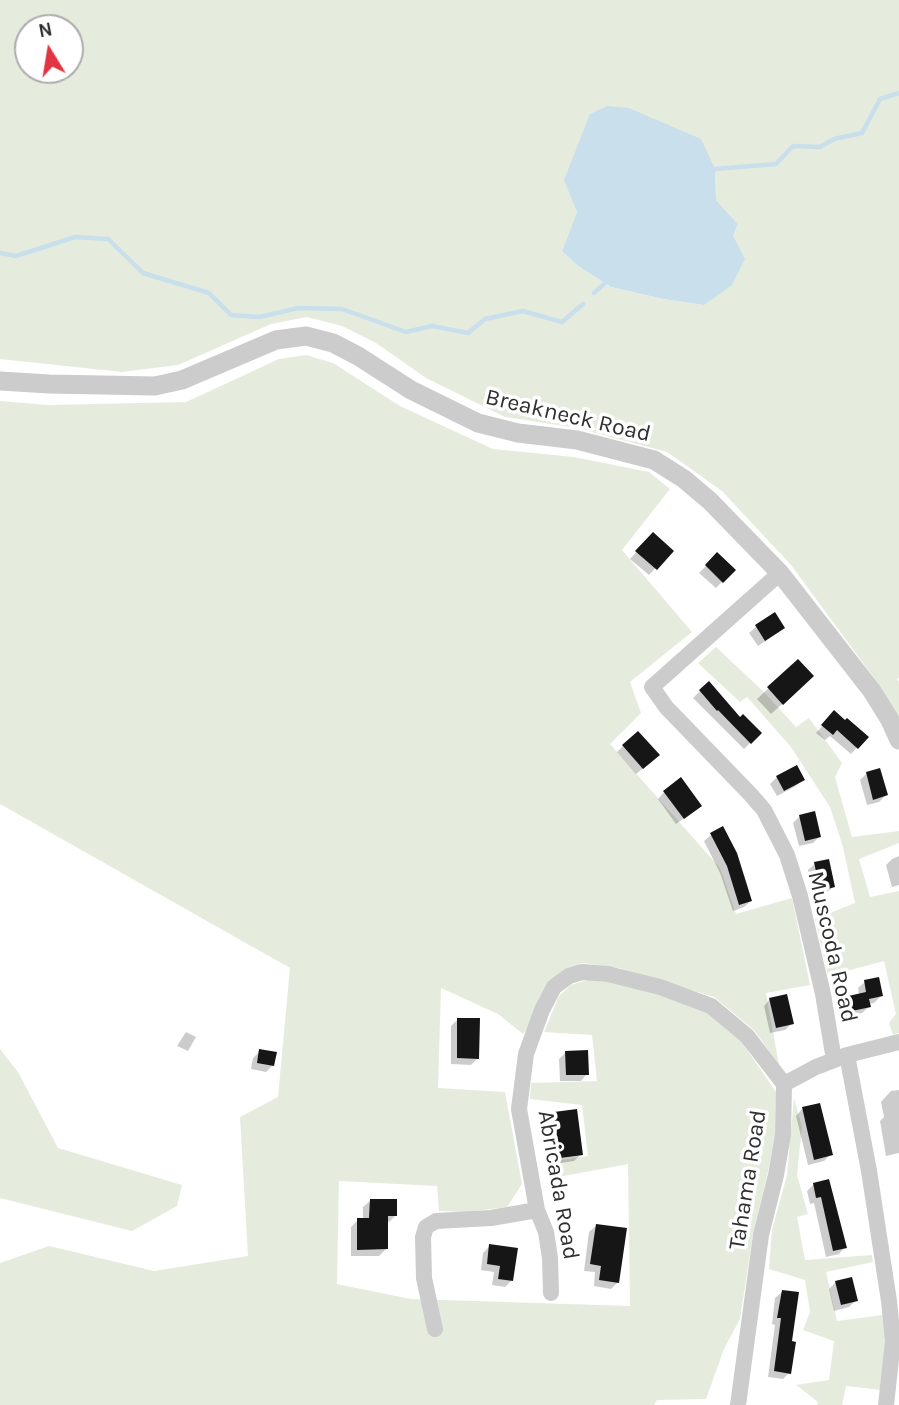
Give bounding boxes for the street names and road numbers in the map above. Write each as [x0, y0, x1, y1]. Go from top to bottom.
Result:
street label: Breakneck Road [483, 384, 653, 448]
street label: Muscoda Road [801, 869, 863, 1025]
street label: Abricada Road [531, 1108, 585, 1262]
street label: Tahama Road [723, 1108, 773, 1252]

